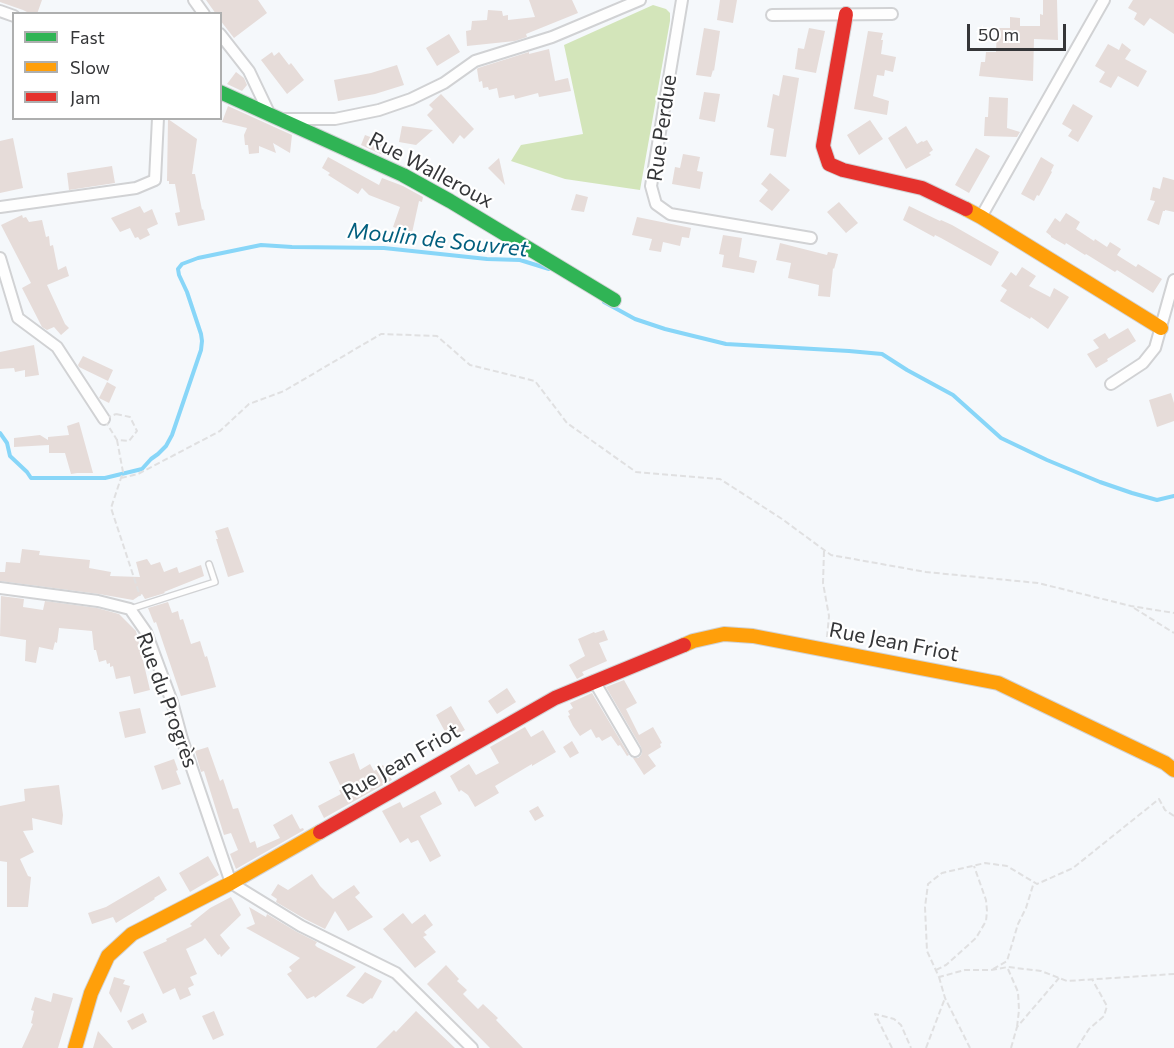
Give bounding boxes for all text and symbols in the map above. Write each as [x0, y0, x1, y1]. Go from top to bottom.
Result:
legend [12, 12, 222, 120]
scale bar [970, 12, 1069, 50]
text: 50 m [978, 23, 1019, 45]
text: Fast [70, 26, 105, 48]
text: Slow [70, 56, 110, 78]
street label: Rue Perdue [642, 73, 682, 183]
text: Jam [70, 86, 100, 108]
street label: Rue Walleroux [364, 127, 498, 213]
water label: Moulin de Souvret [346, 217, 530, 263]
street label: Rue Jean Friot [827, 617, 961, 667]
street label: Rue du Progrès [131, 629, 203, 771]
street label: Rue Jean Friot [338, 718, 464, 806]

